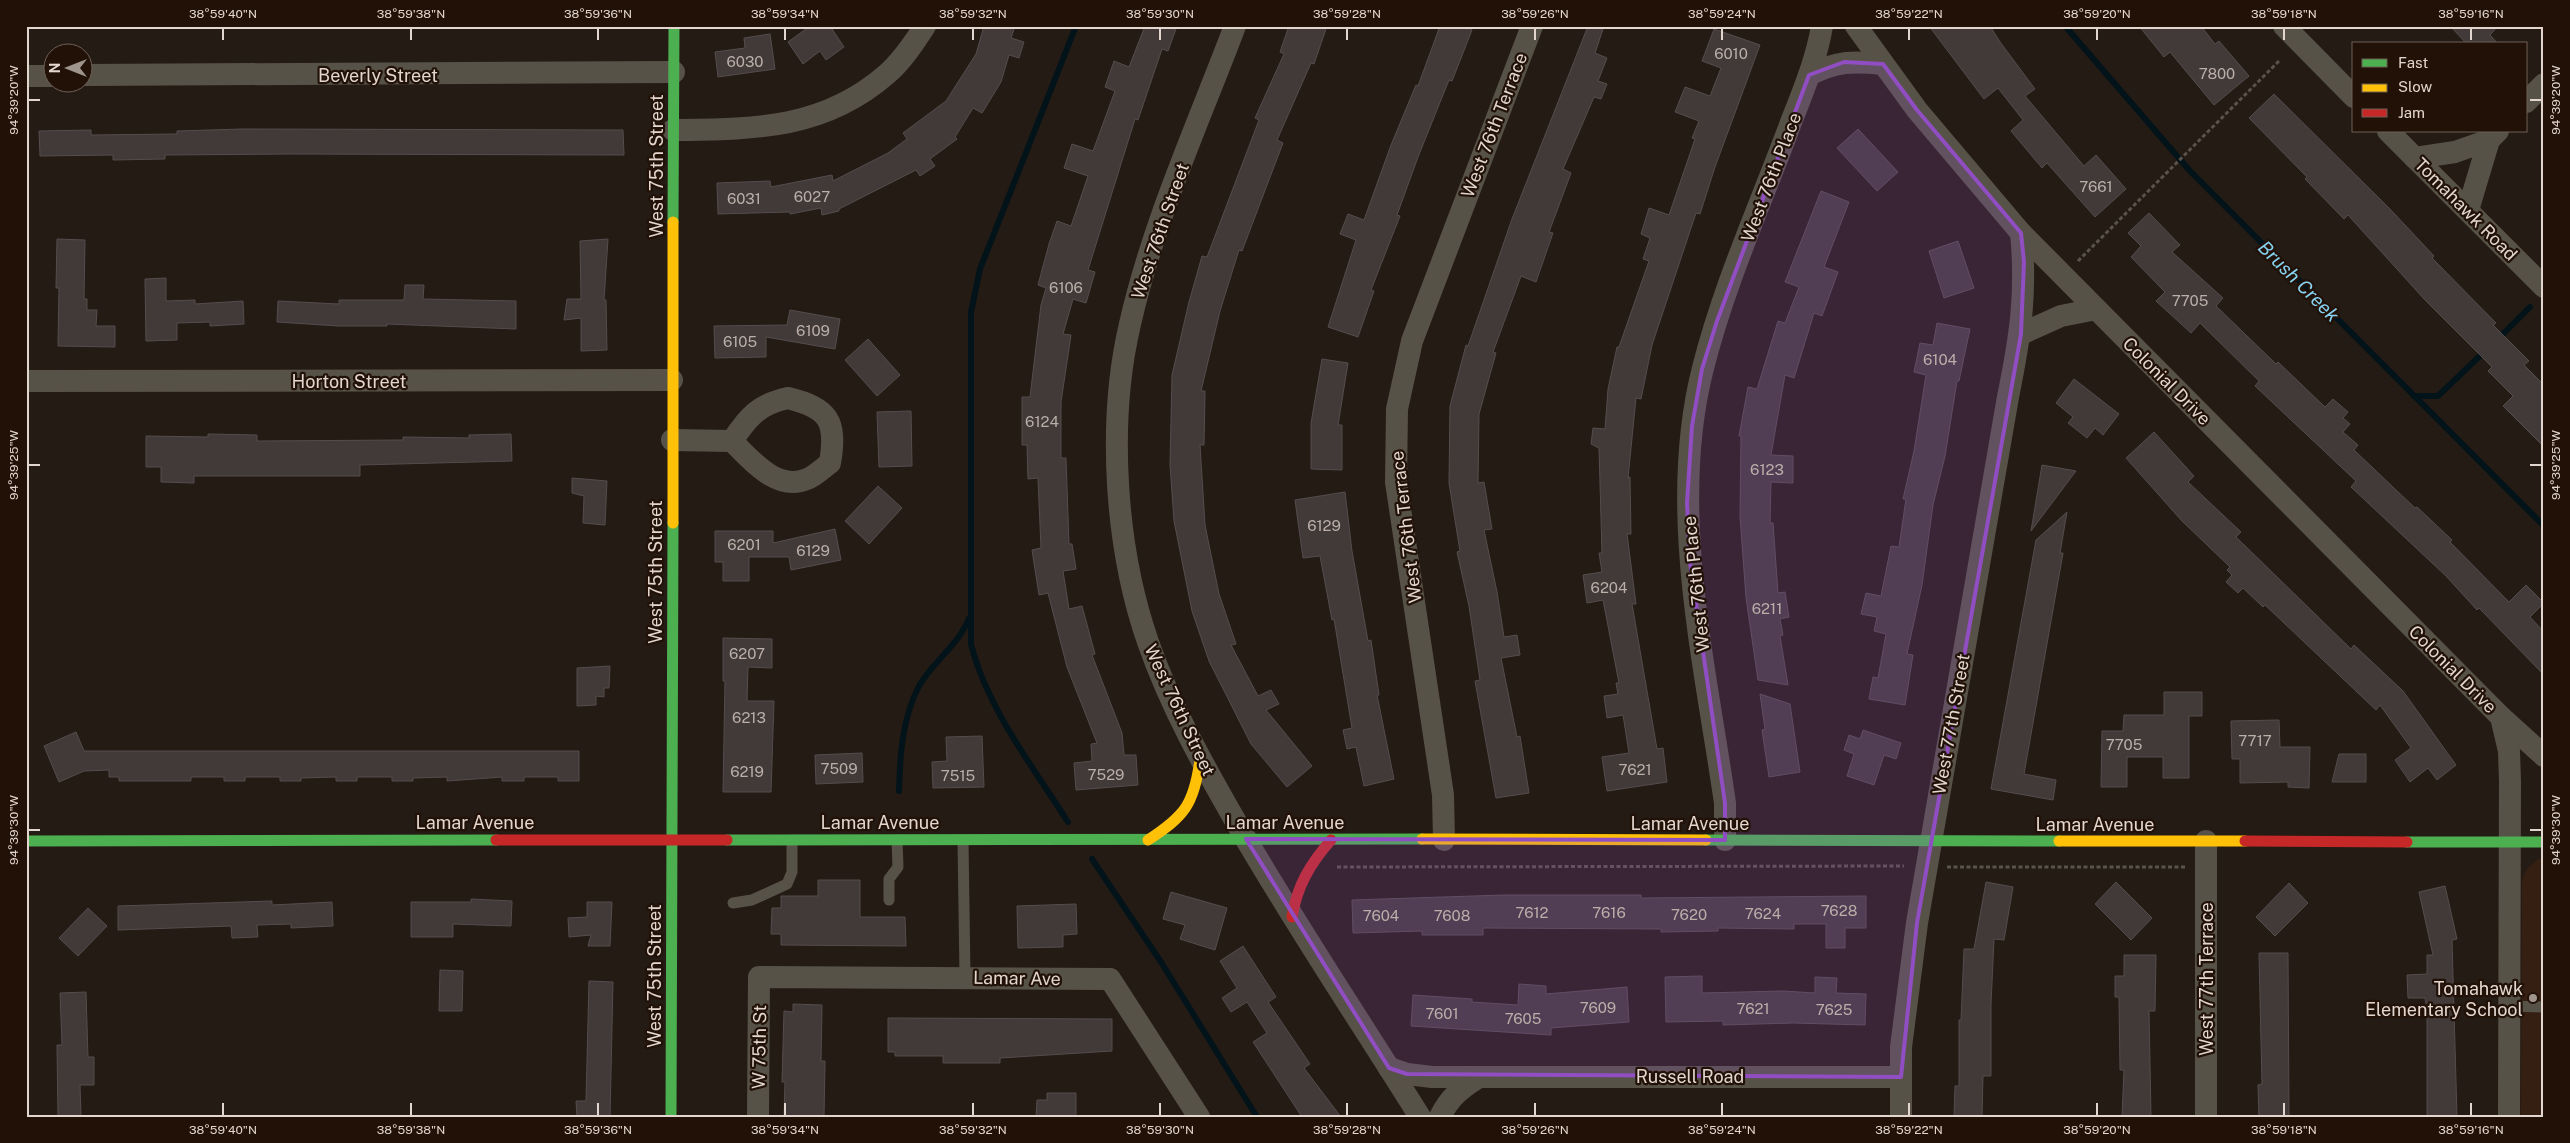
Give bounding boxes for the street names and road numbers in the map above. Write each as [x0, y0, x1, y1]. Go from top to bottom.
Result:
street label: West 76th Terrace [1457, 50, 1531, 200]
street label: Beverly Street [318, 65, 438, 86]
street label: West 75th Street [646, 94, 667, 238]
street label: West 76th Place [1737, 109, 1805, 245]
street label: Tomahawk Road [2410, 153, 2522, 265]
street label: West 76th Street [1127, 160, 1193, 302]
street label: Colonial Drive [2119, 333, 2215, 429]
street label: Horton Street [292, 371, 406, 392]
street label: West 76th Terrace [1386, 450, 1426, 604]
street label: West 75th Street [645, 500, 666, 644]
street label: West 76th Place [1678, 515, 1714, 653]
street label: Colonial Drive [2405, 621, 2501, 717]
street label: West 76th Street [1140, 641, 1220, 779]
street label: West 77th Street [1928, 652, 1974, 796]
street label: Lamar Avenue [416, 812, 534, 833]
street label: Lamar Avenue [821, 812, 939, 833]
street label: Lamar Avenue [1226, 812, 1344, 833]
street label: Lamar Avenue [1631, 813, 1749, 834]
street label: Lamar Avenue [2036, 814, 2154, 835]
street label: West 77th Terrace [2196, 902, 2217, 1056]
street label: West 75th Street [644, 904, 665, 1048]
street label: Lamar Ave [973, 967, 1061, 989]
street label: W 75th St [748, 1005, 770, 1089]
street label: Russell Road [1636, 1066, 1744, 1087]

